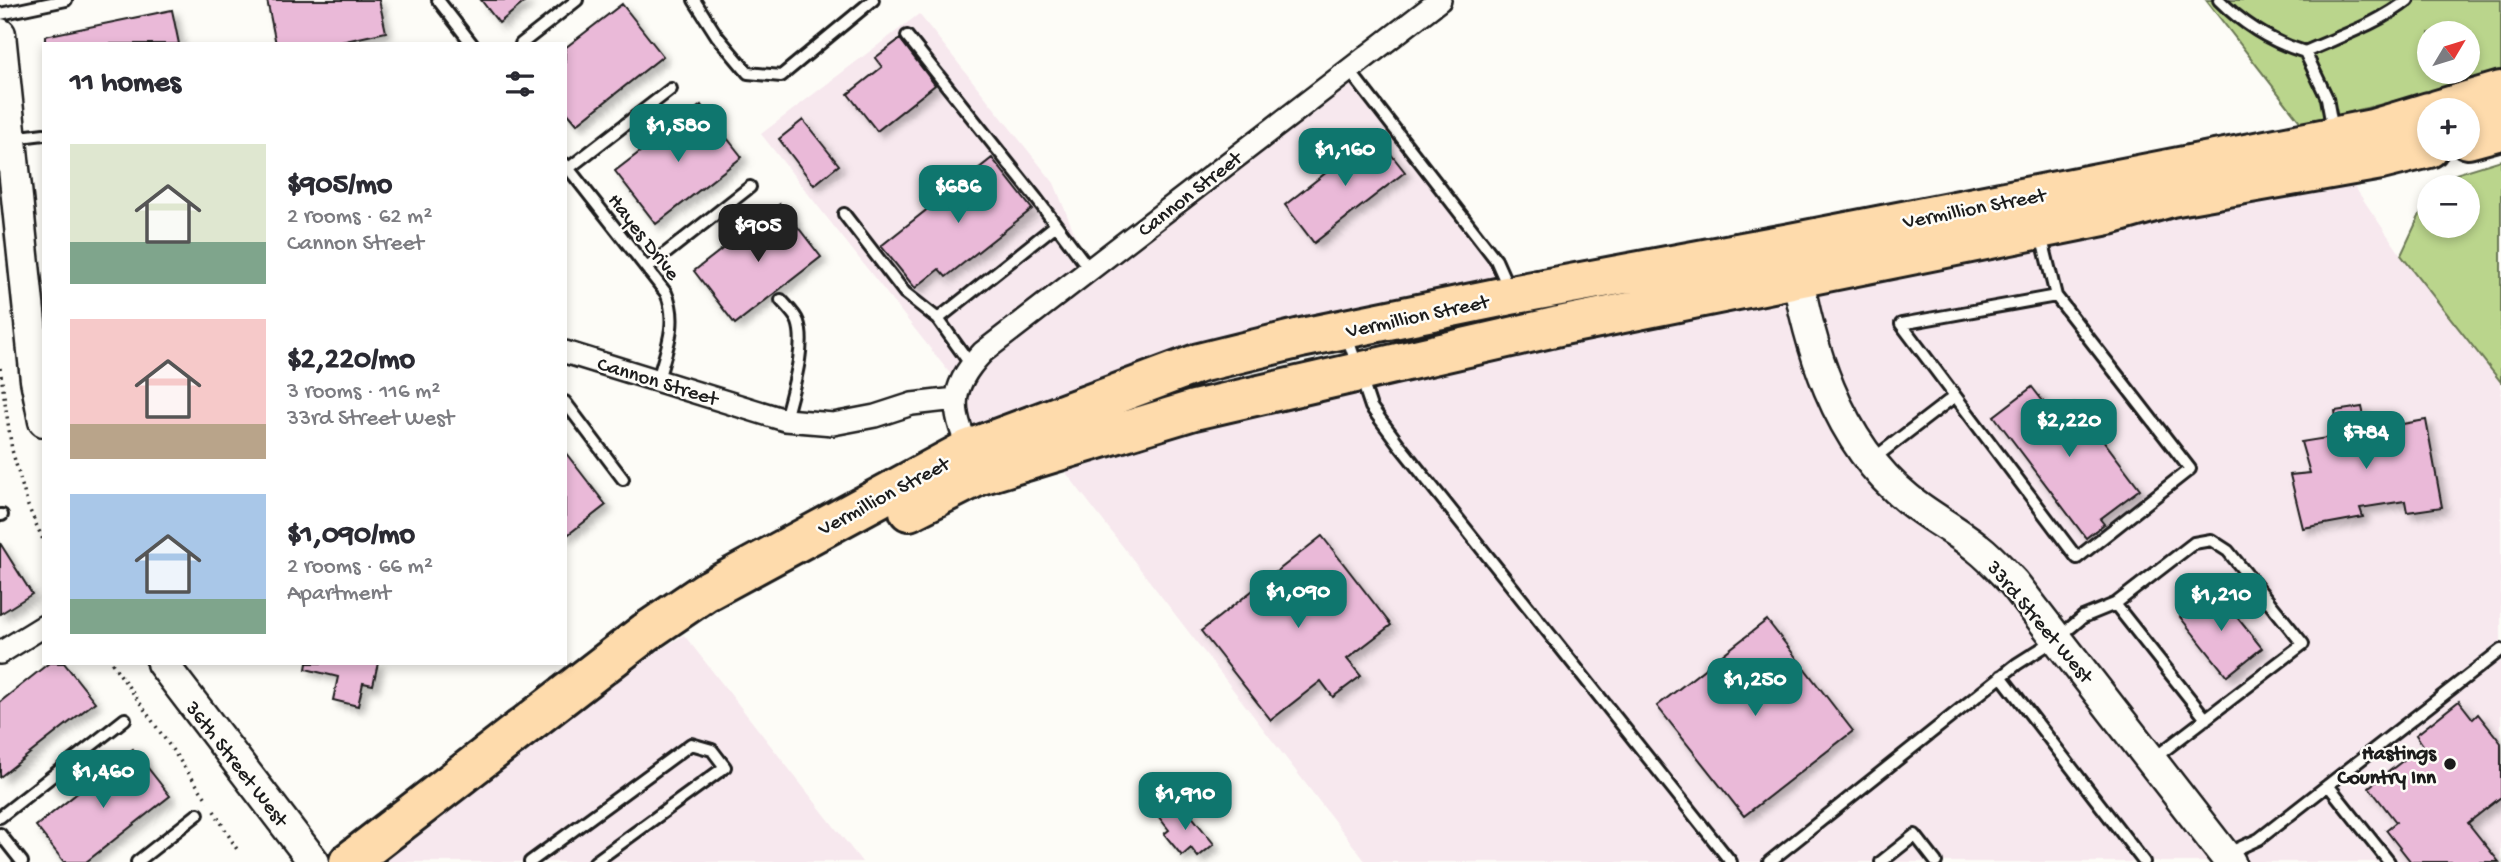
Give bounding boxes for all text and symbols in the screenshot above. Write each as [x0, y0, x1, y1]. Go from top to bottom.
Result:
north arrow [2417, 21, 2480, 84]
map controls [2417, 21, 2480, 238]
icon: filters [501, 65, 539, 103]
text: 11 homes [70, 67, 181, 102]
button: + [2417, 98, 2480, 161]
pin: $1,580 [621, 104, 735, 164]
text: $1,580 [646, 113, 710, 140]
pin: $1,160 [1288, 128, 1402, 188]
text: $1,160 [1315, 137, 1375, 164]
street label: Cannon Street [1134, 146, 1250, 244]
pin: $686 [917, 166, 999, 225]
text: $905/mo [287, 169, 392, 204]
icon: home [126, 172, 210, 256]
text: $686 [935, 174, 981, 201]
button: − [2417, 175, 2480, 238]
street label: Vermillion Street [1900, 184, 2051, 237]
street label: Hayes Drive [601, 190, 685, 287]
text: 2 rooms · 62 m² [287, 204, 432, 231]
pin: $905 [717, 204, 799, 264]
text: $905 [734, 213, 782, 240]
text: Cannon Street [287, 231, 424, 258]
street label: Vermillion Street [1343, 291, 1494, 346]
text: $2,220/mo [287, 344, 415, 379]
icon: home [126, 347, 210, 431]
street label: Cannon Street [594, 353, 723, 414]
text: 3 rooms · 116 m² [287, 379, 440, 406]
pin: $2,220 [2012, 400, 2126, 459]
text: 33rd Street West [287, 406, 454, 433]
text: $2,220 [2037, 408, 2101, 435]
pin: $784 [2325, 412, 2407, 471]
text: $784 [2343, 420, 2389, 447]
street label: Vermillion Street [814, 452, 957, 544]
text: $1,090/mo [287, 519, 415, 554]
icon: home [126, 522, 210, 606]
text: 2 rooms · 66 m² [287, 554, 433, 581]
street label: 33rd Street West [1979, 556, 2098, 692]
pin: $1,090 [1241, 570, 1355, 630]
pin: $1,210 [2164, 574, 2278, 633]
text: $1,090 [1266, 579, 1330, 606]
text: Apartment [287, 581, 391, 608]
text: $1,210 [2191, 582, 2251, 609]
pin: $1,250 [1698, 658, 1812, 718]
text: $1,250 [1723, 667, 1787, 694]
street label: 36th Street West [178, 697, 293, 835]
place label: Hastings Country Inn [2337, 743, 2437, 792]
pin: $1,460 [46, 750, 160, 810]
marker: Hastings Country Inn [2442, 756, 2458, 772]
text: $1,460 [72, 759, 134, 786]
pin: $1,910 [1128, 772, 1242, 832]
text: $1,910 [1155, 781, 1215, 808]

